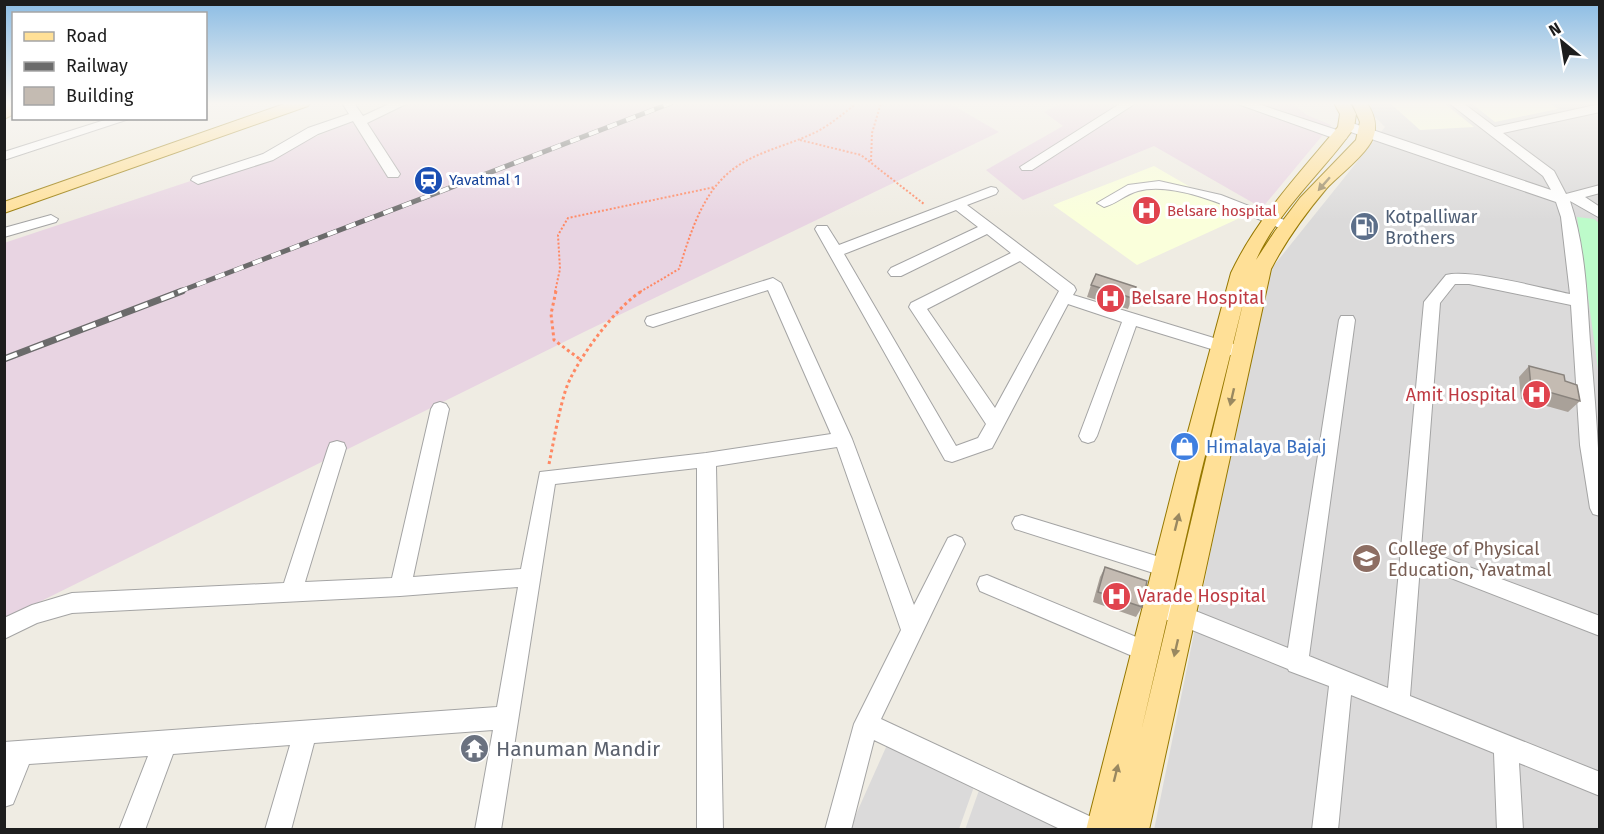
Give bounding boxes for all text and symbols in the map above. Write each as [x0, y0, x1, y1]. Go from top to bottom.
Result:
legend [12, 12, 207, 120]
north arrow [1532, 12, 1592, 72]
text: N [1545, 19, 1564, 40]
text: Road [66, 25, 108, 47]
text: Railway [66, 55, 128, 77]
text: Building [66, 85, 134, 107]
station icon: Yavatmal 1 [412, 164, 444, 196]
place label: Yavatmal 1 [449, 171, 520, 189]
one-way arrow [1317, 177, 1331, 192]
hospital icon: Belsare hospital [1130, 195, 1162, 227]
place label: Belsare hospital [1167, 202, 1277, 220]
place label: Kotpalliwar Brothers [1385, 206, 1478, 249]
fuel station icon: Kotpalliwar Brothers [1348, 211, 1380, 243]
hospital icon: Belsare Hospital [1094, 282, 1126, 314]
place label: Belsare Hospital [1131, 287, 1264, 309]
hospital icon: Amit Hospital [1521, 379, 1553, 411]
place label: Amit Hospital [1406, 384, 1516, 406]
one-way arrow [1227, 387, 1236, 406]
shop icon: Himalaya Bajaj [1169, 431, 1201, 463]
place label: Himalaya Bajaj [1206, 436, 1326, 458]
one-way arrow [1173, 513, 1183, 531]
place label: College of Physical Education, Yavatmal [1388, 538, 1552, 581]
school or university icon: College of Physical Education, Yavatmal [1351, 543, 1383, 575]
hospital icon: Varade Hospital [1100, 580, 1132, 612]
place label: Varade Hospital [1137, 585, 1266, 607]
one-way arrow [1170, 639, 1180, 658]
temple icon: Hanuman Mandir [459, 733, 491, 765]
place label: Hanuman Mandir [496, 736, 660, 762]
one-way arrow [1111, 763, 1121, 782]

